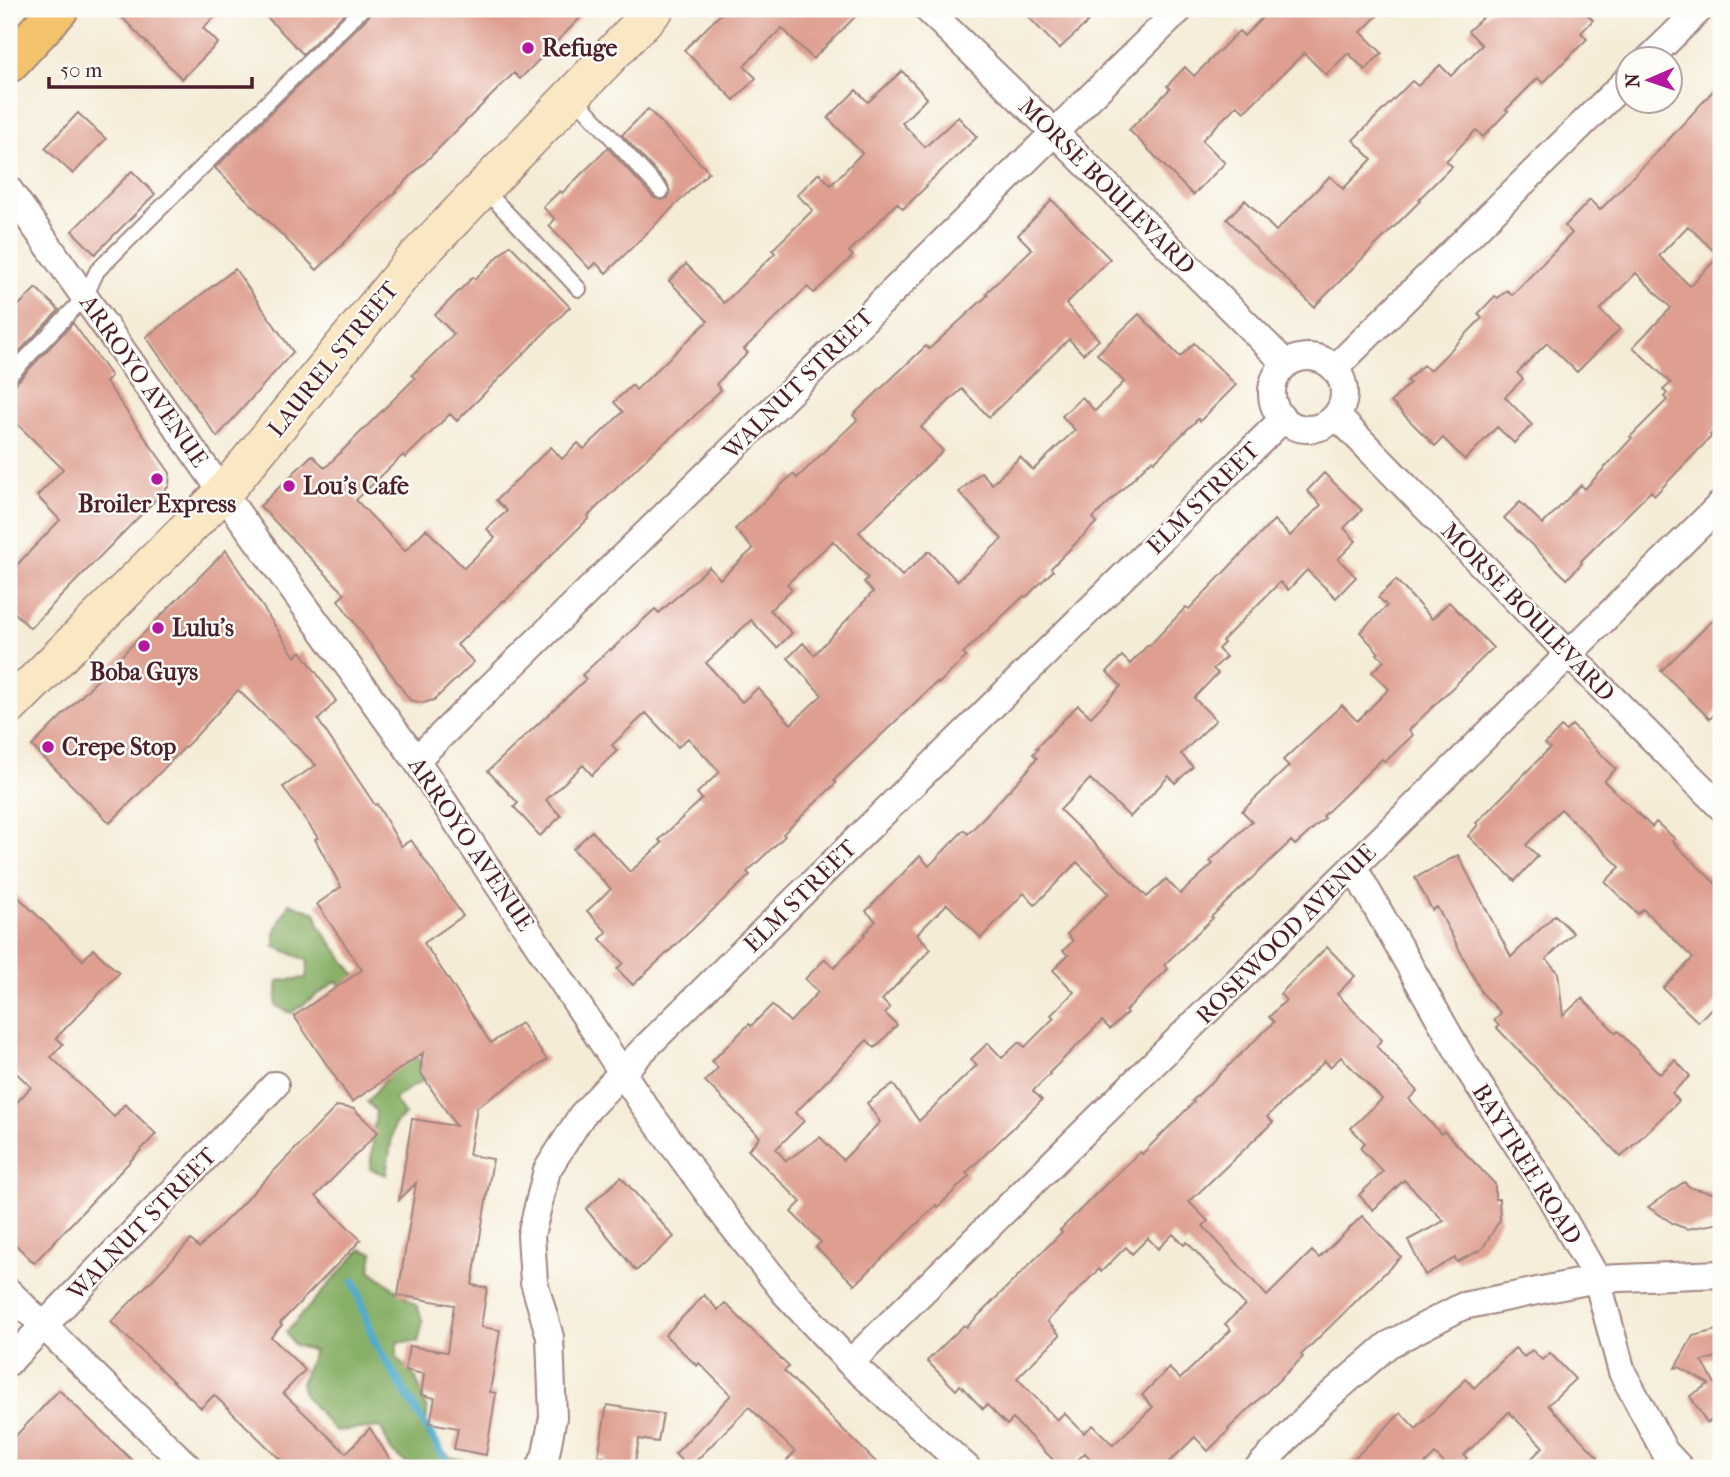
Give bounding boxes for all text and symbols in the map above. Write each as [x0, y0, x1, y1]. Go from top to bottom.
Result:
place label: Refuge [542, 34, 617, 62]
marker: Refuge [520, 40, 536, 56]
scale bar [49, 46, 252, 90]
north arrow [1614, 46, 1684, 116]
text: 50 m [60, 58, 103, 82]
text: N [1622, 72, 1644, 88]
street label: MORSE BOULEVARD [1013, 92, 1201, 280]
street label: LAUREL STREET [262, 275, 405, 442]
street label: ARROYO AVENUE [74, 289, 214, 473]
street label: WALNUT STREET [716, 302, 880, 466]
street label: ELM STREET [1141, 435, 1266, 560]
marker: Broiler Express [149, 471, 165, 487]
place label: Lou's Cafe [303, 472, 409, 500]
marker: Lou's Cafe [281, 478, 297, 494]
place label: Broiler Express [78, 490, 236, 518]
street label: MORSE BOULEVARD [1435, 517, 1621, 707]
place label: Lulu's [172, 614, 234, 642]
marker: Lulu's [150, 620, 166, 636]
marker: Boba Guys [136, 638, 152, 654]
place label: Boba Guys [90, 658, 198, 686]
place label: Crepe Stop [62, 733, 176, 761]
marker: Crepe Stop [40, 739, 56, 755]
street label: ARROYO AVENUE [402, 751, 540, 936]
street label: ELM STREET [738, 833, 863, 958]
street label: ROSEWOOD AVENUE [1190, 838, 1382, 1030]
street label: BAYTREE ROAD [1466, 1078, 1588, 1250]
street label: WALNUT STREET [61, 1141, 223, 1307]

